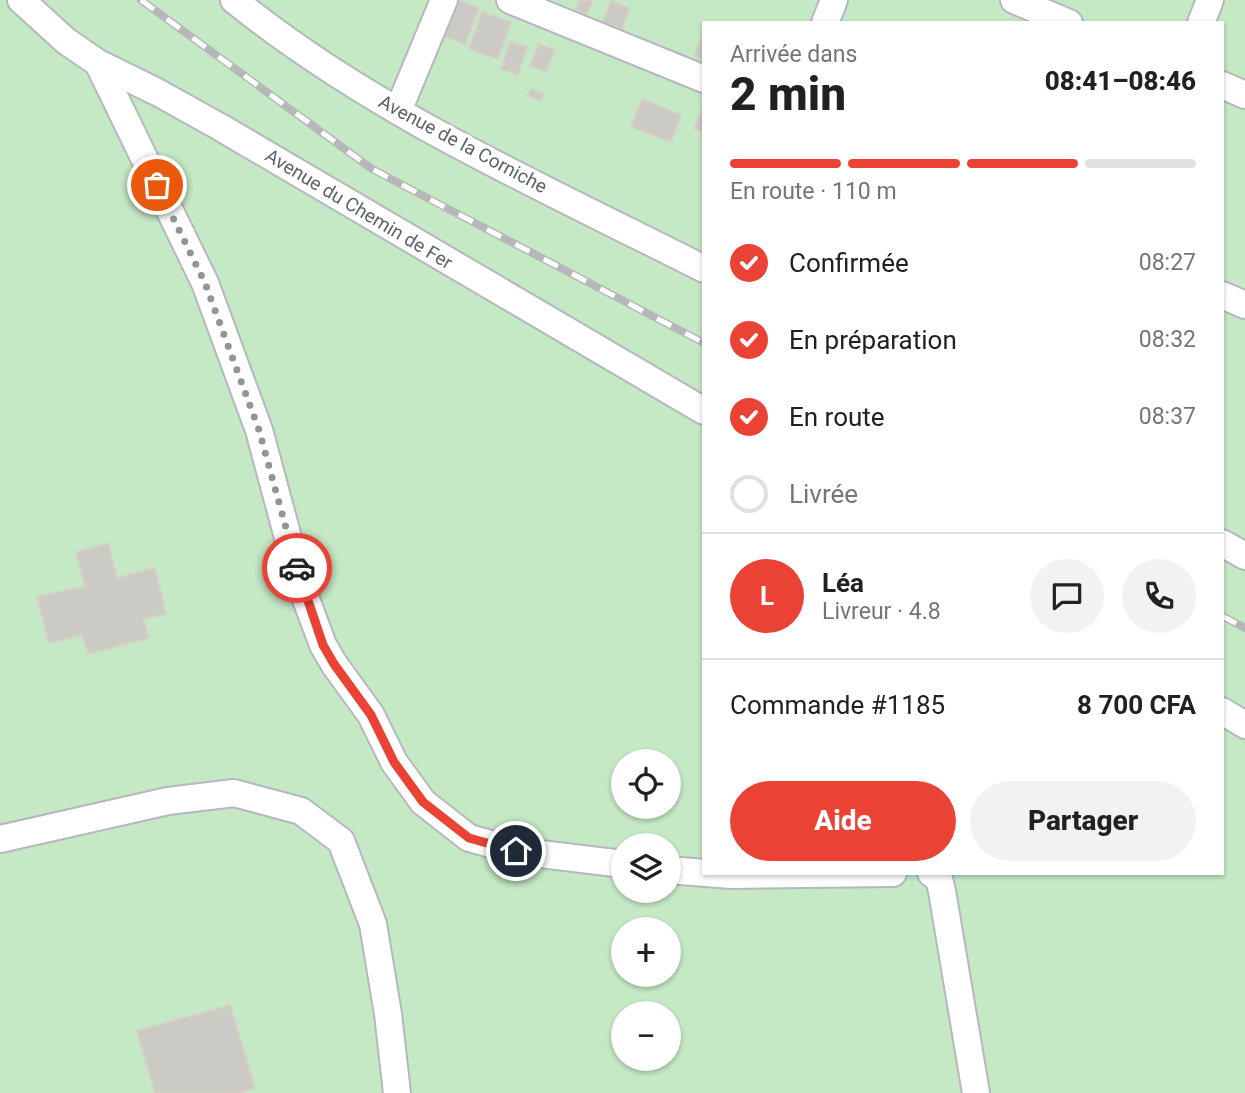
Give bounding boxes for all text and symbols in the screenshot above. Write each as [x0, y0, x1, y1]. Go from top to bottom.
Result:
text: Arrivée dans [730, 41, 857, 68]
text: 08:41–08:46 [1045, 66, 1196, 96]
text: 2 min [730, 67, 846, 121]
street label: Avenue de la Corniche [375, 90, 551, 198]
street label: Avenue du Chemin de Fer [261, 144, 457, 274]
pin [127, 155, 187, 215]
icon: bag [138, 166, 176, 204]
text: En route · 110 m [730, 178, 897, 205]
icon: check [730, 244, 768, 282]
text: Confirmée [789, 248, 909, 278]
text: 08:27 [1139, 249, 1196, 276]
icon: check [730, 321, 768, 359]
text: En préparation [789, 325, 957, 355]
text: 08:32 [1139, 326, 1196, 353]
icon: check [730, 398, 768, 436]
text: En route [789, 402, 885, 432]
text: 08:37 [1139, 403, 1196, 430]
text: Livrée [789, 479, 858, 509]
courier [262, 533, 332, 603]
icon: car [278, 549, 316, 587]
button: chat [1030, 559, 1104, 633]
button: phone [1122, 559, 1196, 633]
text: Léa [822, 568, 864, 598]
text: L [760, 581, 774, 611]
text: Livreur · 4.8 [822, 598, 941, 625]
text: Commande #1185 [730, 690, 945, 720]
text: 8 700 CFA [1077, 690, 1196, 720]
map controls [611, 749, 681, 1071]
button: locate [611, 749, 681, 819]
button: Aide [730, 781, 956, 861]
button: Partager [970, 781, 1196, 861]
pin [486, 821, 546, 881]
icon: home [497, 832, 535, 870]
button: layers [611, 833, 681, 903]
button: + [611, 917, 681, 987]
button: − [611, 1001, 681, 1071]

